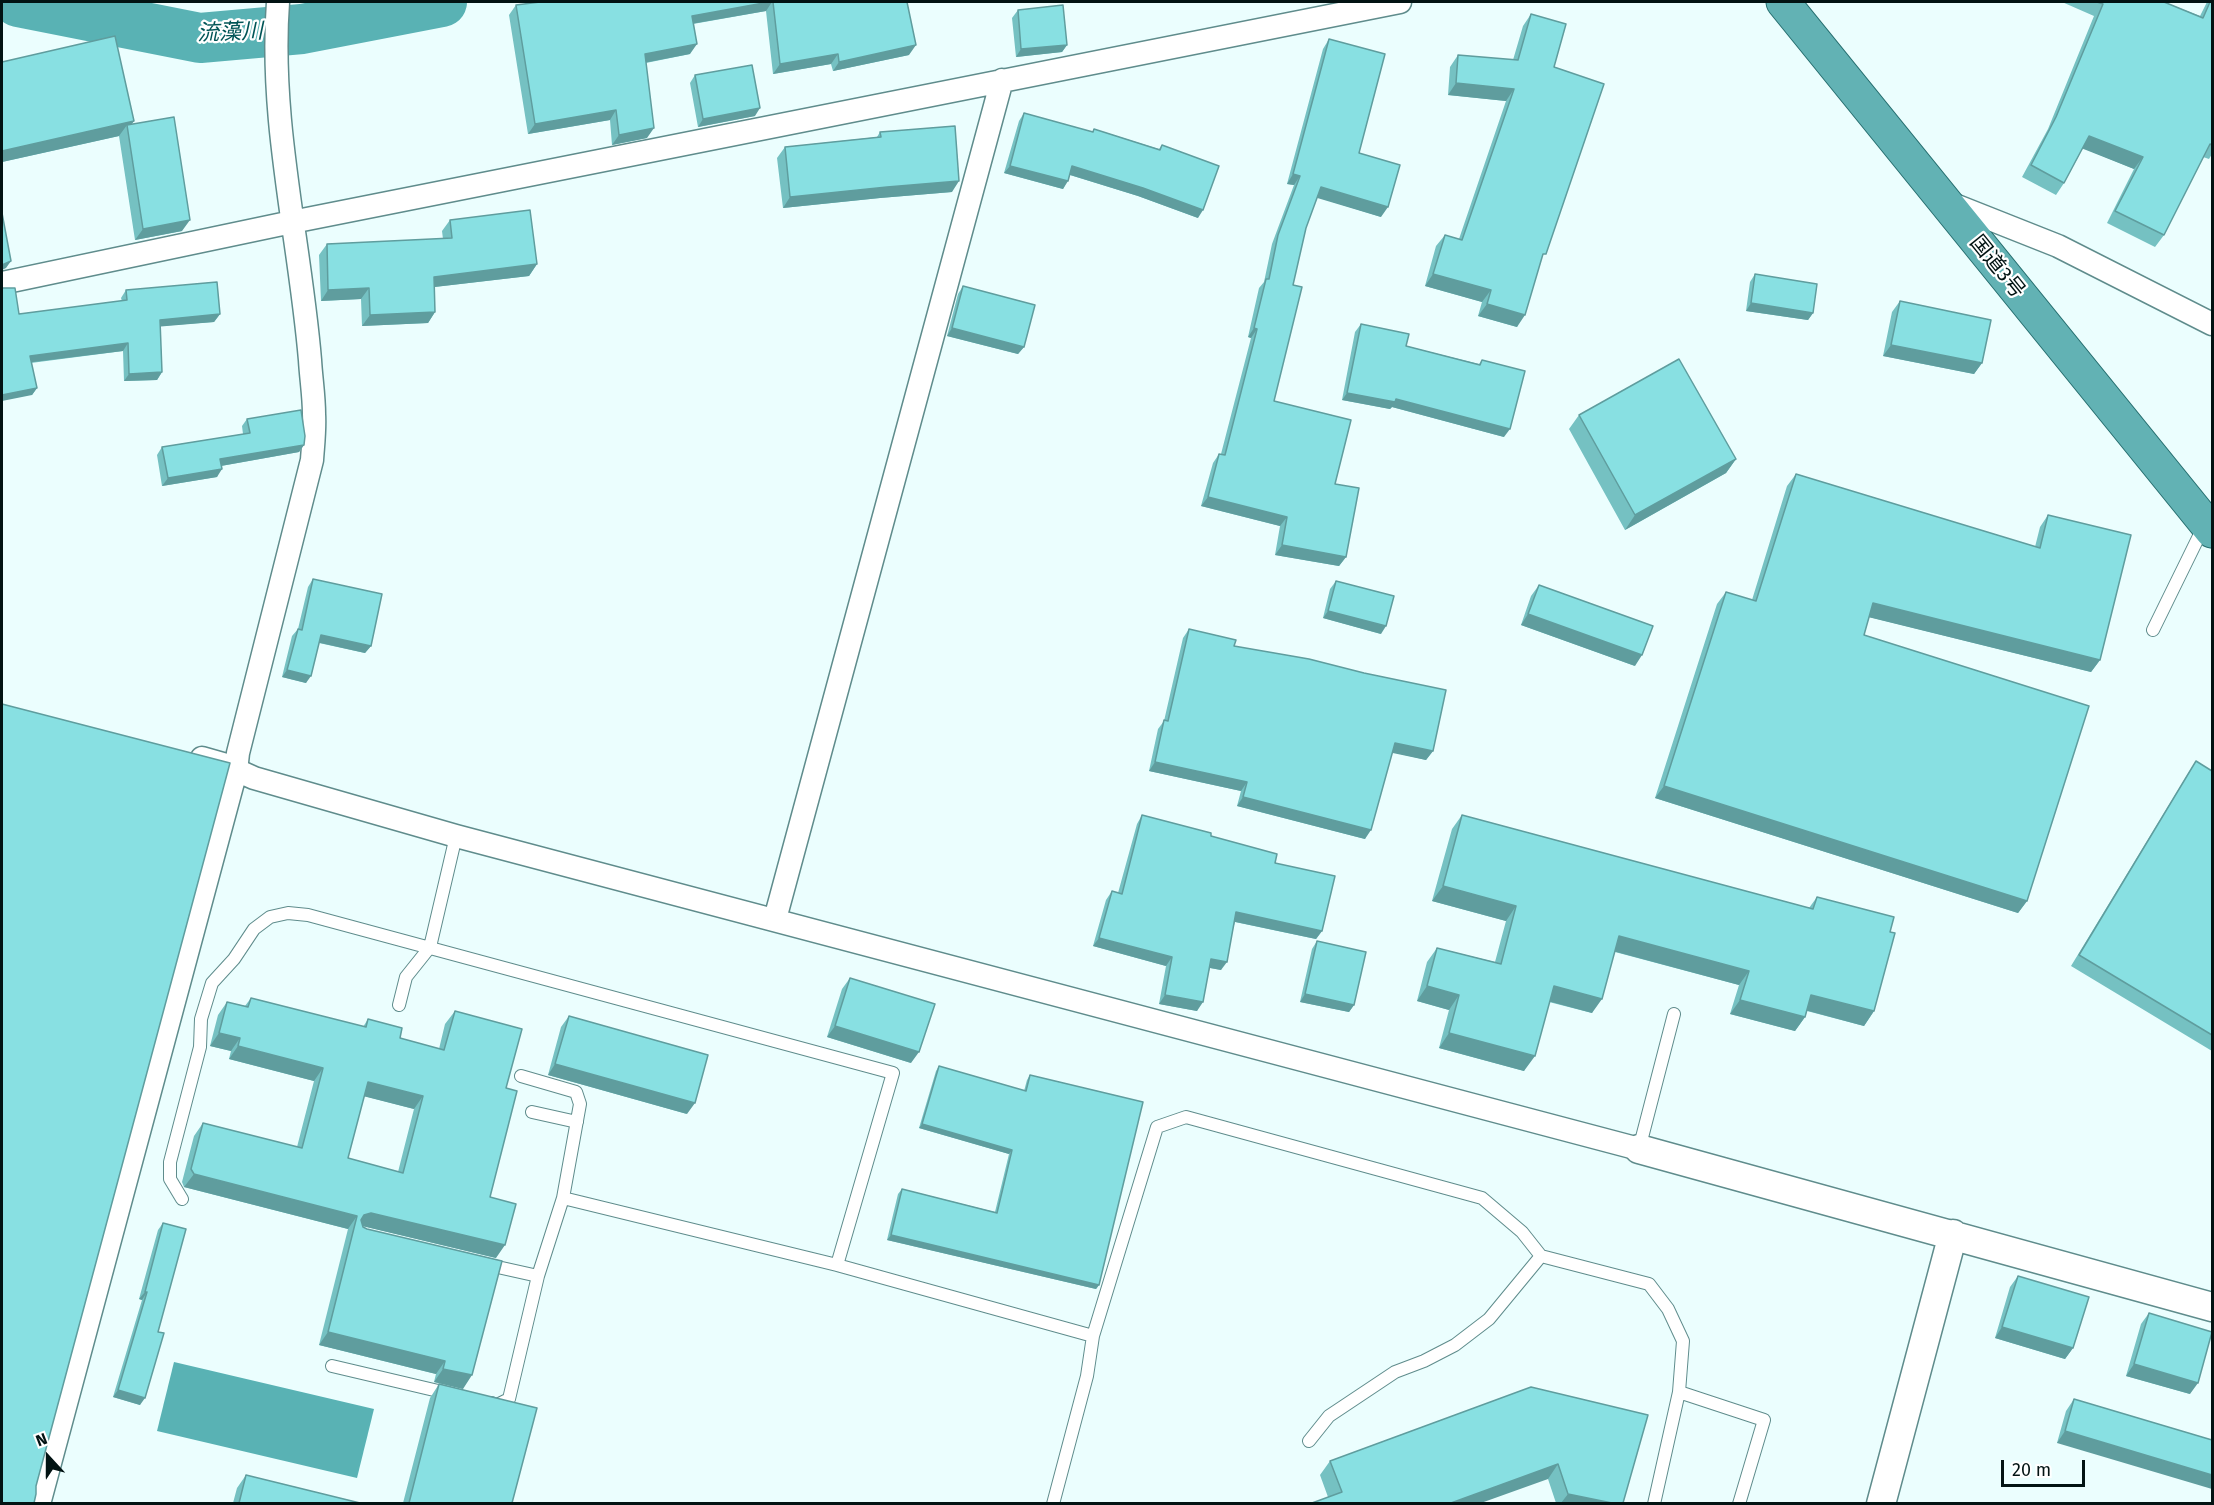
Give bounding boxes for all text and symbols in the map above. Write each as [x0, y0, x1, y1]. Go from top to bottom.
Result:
water label: 流藻川 [197, 19, 263, 47]
street label: 国道3号 [1964, 231, 2030, 303]
north arrow [18, 1427, 78, 1487]
text: N [33, 1429, 50, 1451]
scale bar [2004, 1448, 2088, 1486]
text: 20 m [2012, 1459, 2051, 1481]

